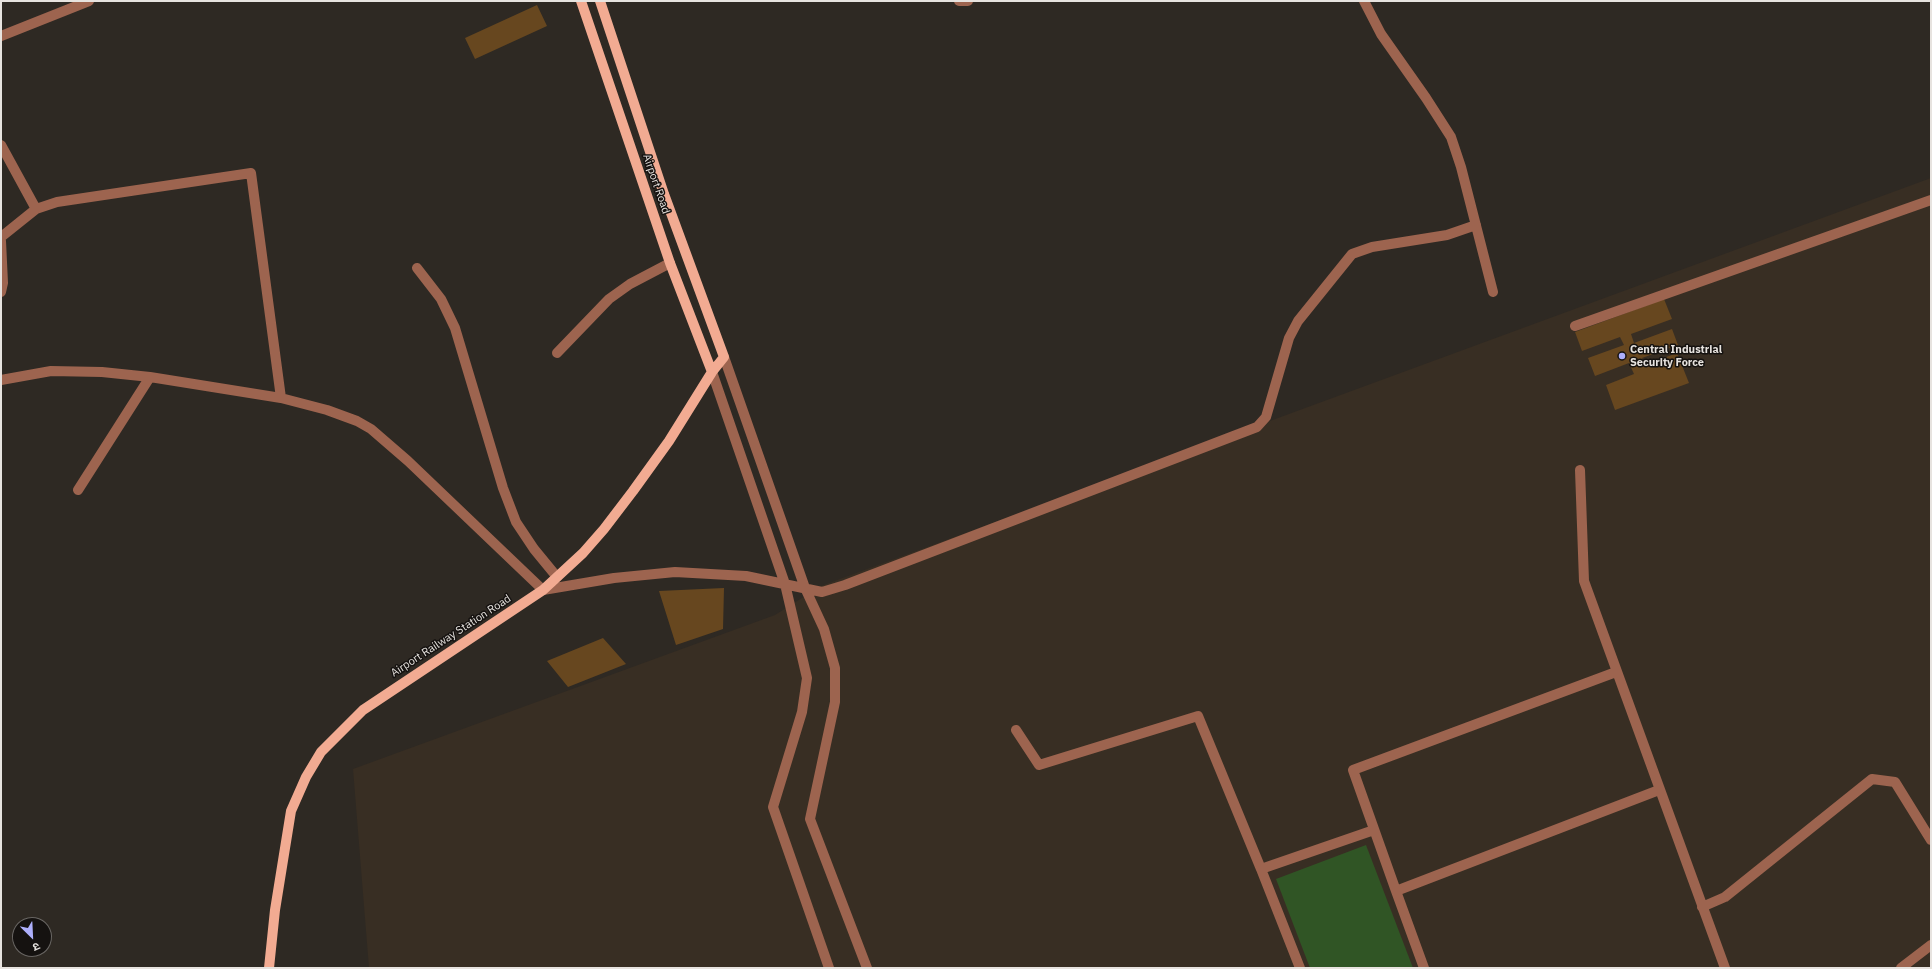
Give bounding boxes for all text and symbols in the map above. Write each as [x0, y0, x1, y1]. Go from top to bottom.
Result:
street label: Airport Road [640, 152, 672, 216]
place label: Central Industrial Security Force [1630, 343, 1722, 369]
marker: Central Industrial Security Force [1617, 351, 1627, 361]
street label: Airport Railway Station Road [388, 592, 514, 680]
north arrow [12, 917, 52, 957]
text: उ [31, 939, 42, 955]

